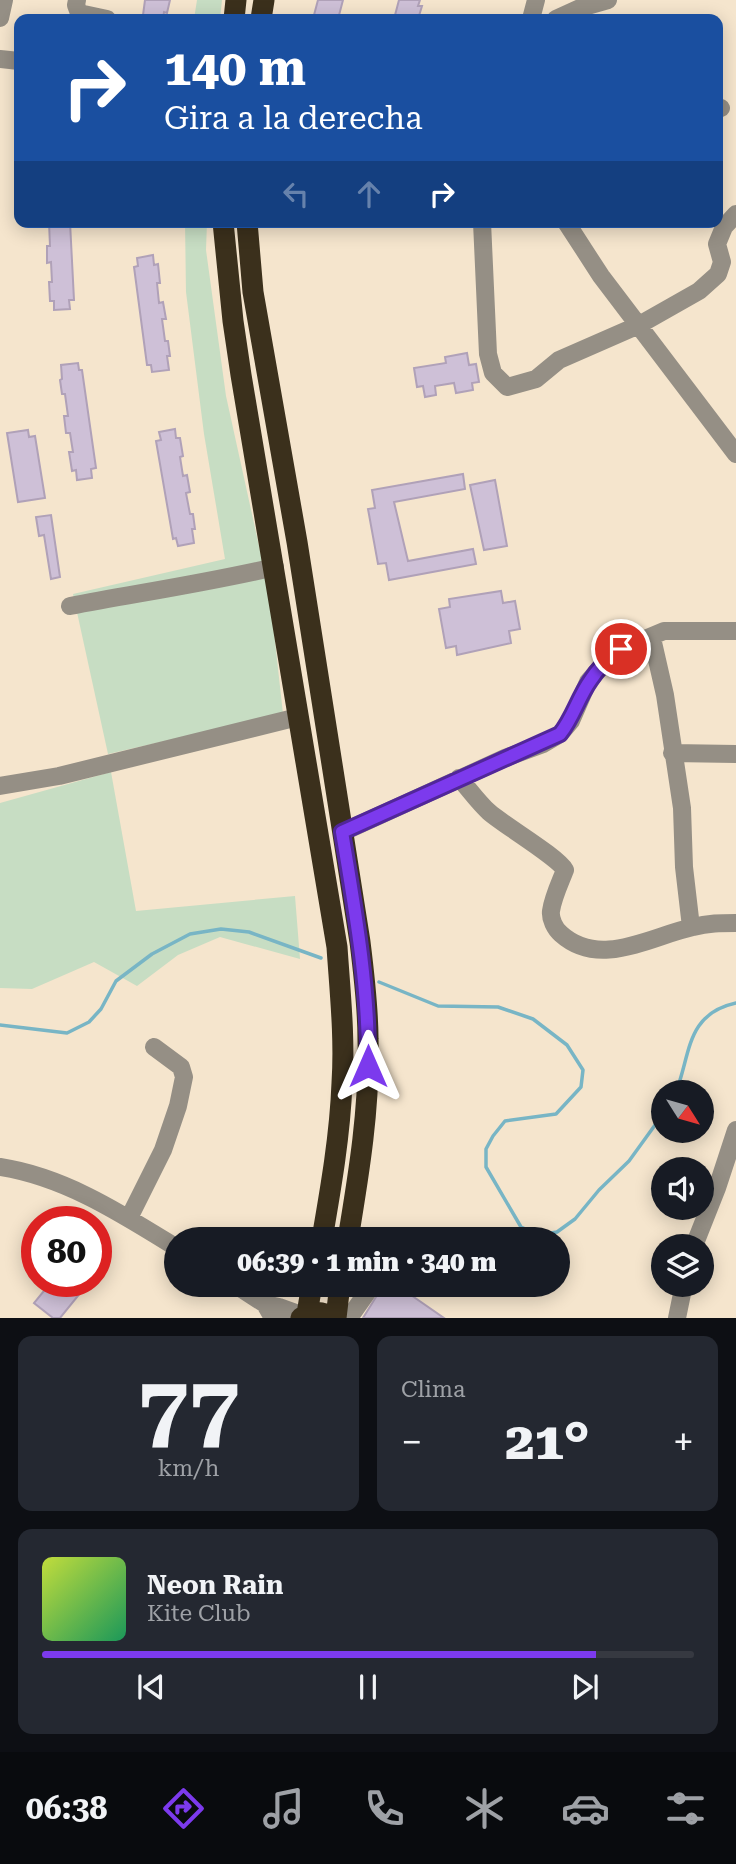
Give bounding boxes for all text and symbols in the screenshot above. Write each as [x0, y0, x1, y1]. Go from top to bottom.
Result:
text: 140 m [164, 40, 306, 97]
icon: right [49, 42, 140, 133]
text: Gira a la derecha [164, 99, 423, 137]
icon: left [277, 175, 315, 213]
icon: ahead [350, 175, 388, 213]
icon: right [423, 175, 461, 213]
pin [591, 619, 651, 679]
icon: arrive [602, 630, 640, 668]
position arrow [331, 1029, 405, 1103]
north arrow [651, 1080, 714, 1143]
map controls [651, 1080, 714, 1297]
button: sound [651, 1157, 714, 1220]
speed limit sign: 80 [21, 1206, 112, 1297]
button: layers [651, 1234, 714, 1297]
text: 06:39 · 1 min · 340 m [237, 1247, 497, 1277]
text: 77 [138, 1356, 239, 1462]
text: Clima [401, 1376, 465, 1403]
text: 21° [505, 1411, 590, 1472]
text: − [401, 1420, 422, 1464]
text: + [673, 1420, 694, 1464]
text: km/h [158, 1455, 219, 1482]
text: Neon Rain [147, 1570, 283, 1600]
text: Kite Club [147, 1600, 251, 1627]
icon: previous [132, 1668, 170, 1706]
icon: pause [349, 1668, 387, 1706]
icon: next [566, 1668, 604, 1706]
icon: directions [159, 1784, 208, 1833]
icon: music [259, 1784, 308, 1833]
icon: phone [360, 1784, 409, 1833]
icon: climate [460, 1784, 509, 1833]
icon: car [561, 1784, 610, 1833]
icon: filters [661, 1784, 710, 1833]
text: 06:38 [26, 1789, 107, 1827]

